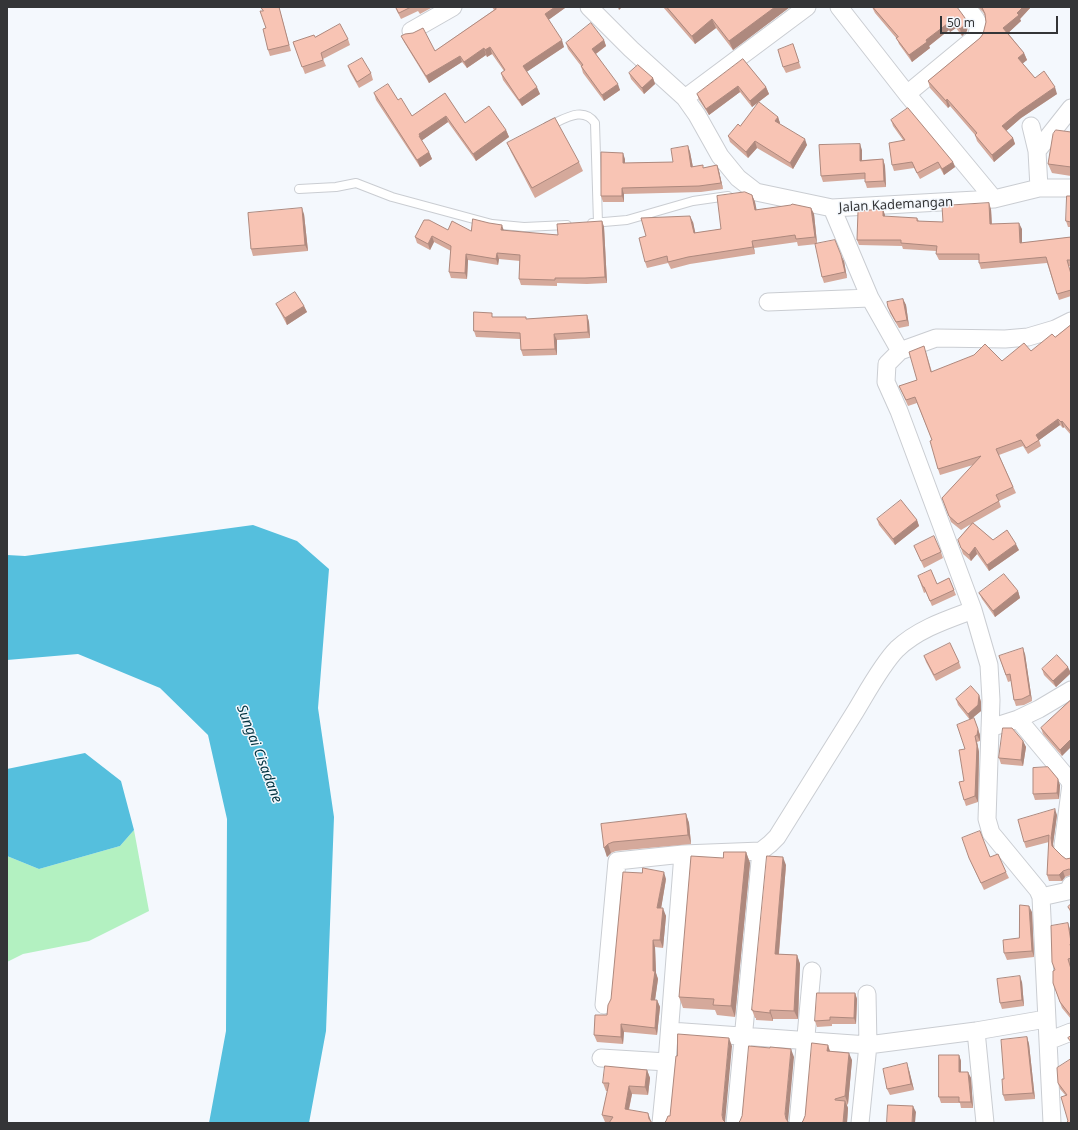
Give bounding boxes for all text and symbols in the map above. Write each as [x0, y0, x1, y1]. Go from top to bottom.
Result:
scale bar [942, 8, 1060, 34]
text: 50 m [947, 14, 975, 31]
street label: Jalan Kademangan [838, 194, 954, 216]
water label: Sungai Cisadane [233, 703, 285, 805]

